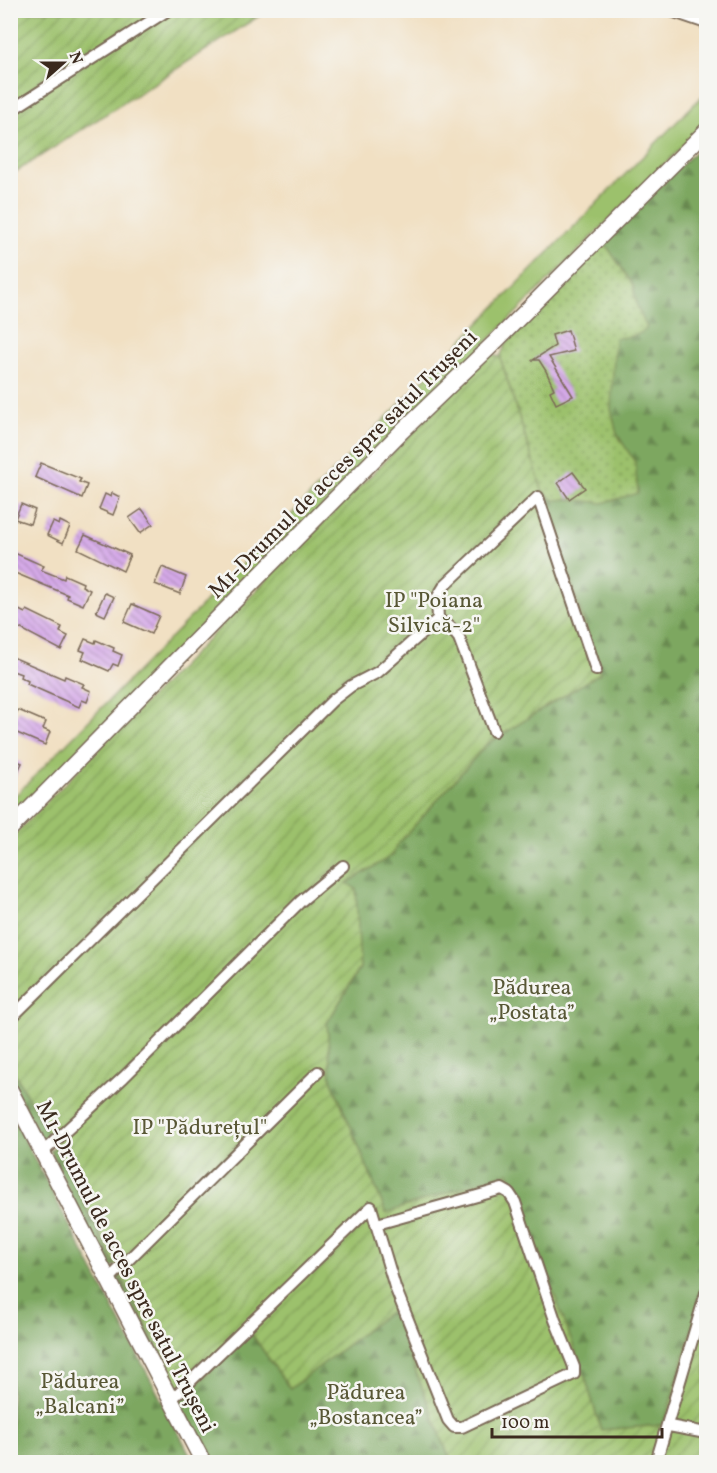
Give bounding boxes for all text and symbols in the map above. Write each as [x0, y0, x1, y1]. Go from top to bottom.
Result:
north arrow [33, 33, 93, 93]
text: N [63, 49, 88, 68]
street label: M1-Drumul de acces spre satul Trușeni [202, 323, 485, 606]
park label: IP "Poiana Silvică-2" [385, 586, 483, 642]
park label: Pădurea „Postata” [489, 973, 575, 1029]
street label: M1-Drumul de acces spre satul Trușeni [27, 1096, 222, 1439]
park label: IP "Pădurețul" [133, 1113, 267, 1144]
park label: Pădurea „Balcani” [35, 1367, 125, 1423]
park label: Pădurea „Bostancea” [309, 1378, 423, 1434]
scale bar [492, 1401, 662, 1439]
text: 100 m [501, 1411, 550, 1436]

